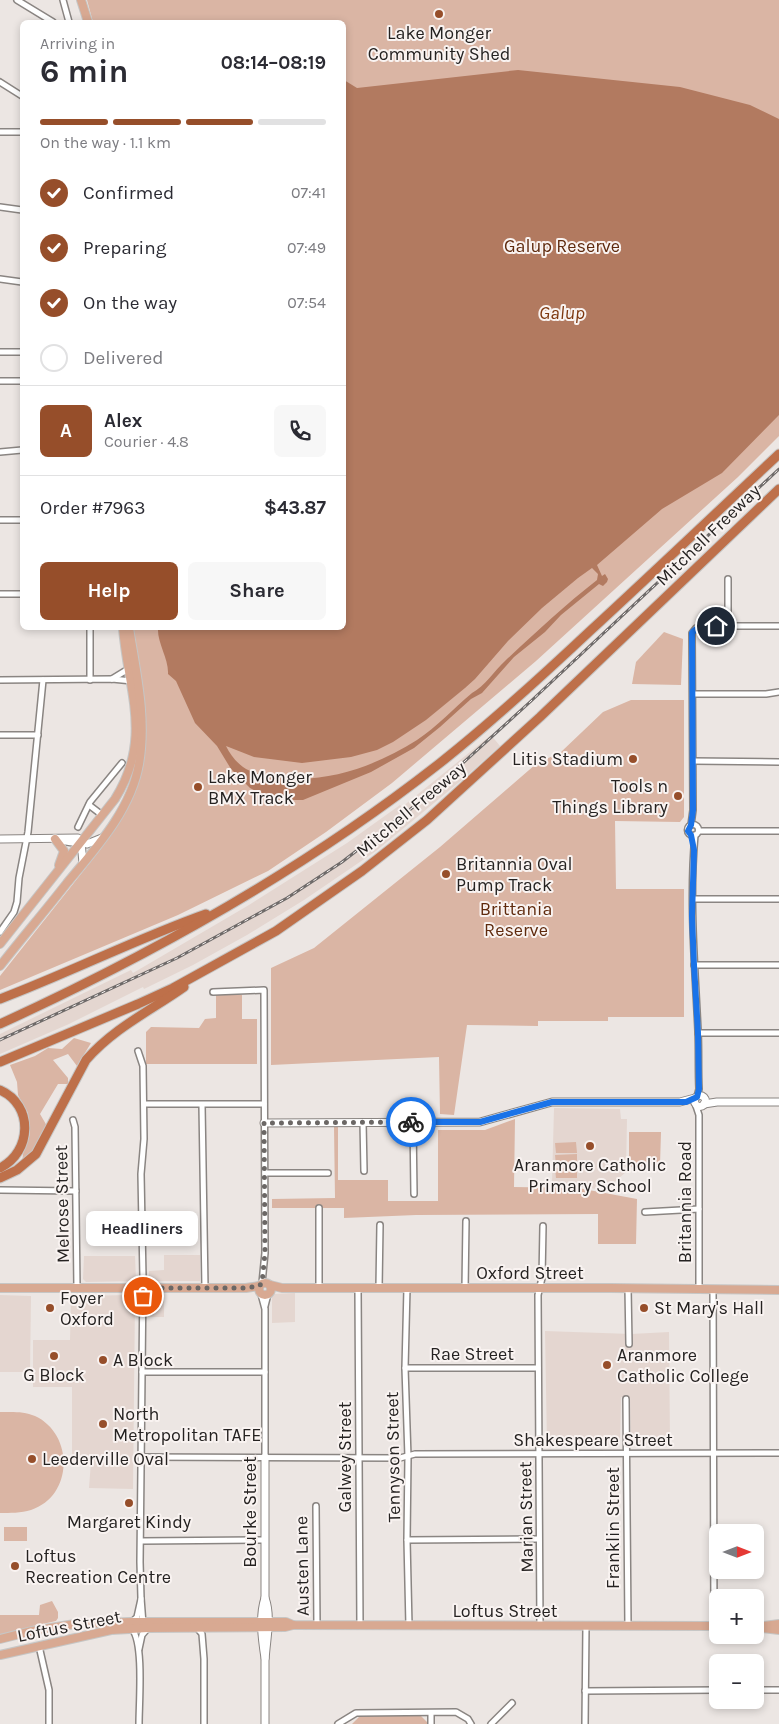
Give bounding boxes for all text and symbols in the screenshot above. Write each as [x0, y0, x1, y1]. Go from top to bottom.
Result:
marker: Lake Monger Community Shed [433, 8, 445, 20]
place label: Lake Monger Community Shed [368, 22, 510, 65]
text: Arriving in [40, 34, 115, 53]
text: 08:14–08:19 [221, 52, 326, 74]
text: 6 min [40, 53, 128, 90]
text: On the way · 1.1 km [40, 133, 171, 152]
icon: check [40, 179, 68, 207]
text: Confirmed [83, 182, 174, 204]
text: 07:41 [291, 183, 326, 202]
icon: check [40, 234, 68, 262]
park label: Galup Reserve [504, 235, 620, 257]
text: Preparing [83, 237, 166, 259]
text: 07:49 [287, 238, 326, 257]
icon: check [40, 289, 68, 317]
text: On the way [83, 292, 177, 314]
text: 07:54 [287, 293, 326, 312]
water label: Galup [539, 302, 585, 324]
text: Delivered [83, 347, 163, 369]
button: phone [274, 405, 326, 457]
text: Alex [104, 410, 142, 432]
text: A [60, 420, 72, 442]
text: Courier · 4.8 [104, 432, 189, 451]
street label: Mitchell Freeway [651, 479, 765, 590]
text: Order #7963 [40, 497, 145, 519]
text: $43.87 [264, 497, 326, 519]
button: Help [40, 562, 178, 620]
button: Share [188, 562, 326, 620]
pin [695, 605, 737, 647]
icon: home [702, 612, 730, 640]
place label: Litis Stadium [512, 748, 623, 770]
marker: Litis Stadium [627, 753, 639, 765]
street label: Mitchell Freeway [351, 756, 471, 861]
place label: Lake Monger BMX Track [208, 766, 312, 809]
place label: Tools n Things Library [552, 775, 669, 818]
marker: Lake Monger BMX Track [192, 781, 204, 793]
marker: Tools n Things Library [672, 790, 684, 802]
place label: Britannia Oval Pump Track [456, 853, 573, 896]
marker: Britannia Oval Pump Track [440, 868, 452, 880]
park label: Brittania Reserve [480, 898, 552, 941]
courier [386, 1097, 436, 1147]
icon: bike [397, 1108, 425, 1136]
marker: Aranmore Catholic Primary School [584, 1140, 596, 1152]
street label: Britannia Road [674, 1141, 696, 1263]
street label: Melrose Street [50, 1144, 74, 1263]
place label: Aranmore Catholic Primary School [514, 1154, 666, 1197]
callout: Headliners [87, 1211, 199, 1246]
text: Headliners [101, 1219, 183, 1238]
street label: Oxford Street [476, 1262, 584, 1284]
pin [122, 1275, 164, 1317]
icon: bag [129, 1282, 157, 1310]
place label: Foyer Oxford [60, 1287, 114, 1330]
place label: St Mary's Hall [654, 1297, 764, 1319]
marker: Foyer Oxford [44, 1302, 56, 1314]
marker: St Mary's Hall [638, 1302, 650, 1314]
street label: Rae Street [430, 1343, 514, 1365]
place label: Aranmore Catholic College [617, 1344, 749, 1387]
place label: A Block [113, 1349, 173, 1371]
marker: G Block [48, 1350, 60, 1362]
marker: A Block [97, 1354, 109, 1366]
marker: Aranmore Catholic College [601, 1359, 613, 1371]
place label: G Block [23, 1364, 85, 1386]
street label: Tennyson Street [381, 1391, 405, 1523]
street label: Galwey Street [334, 1401, 356, 1512]
place label: North Metropolitan TAFE [113, 1403, 261, 1446]
marker: North Metropolitan TAFE [97, 1418, 109, 1430]
street label: Shakespeare Street [513, 1429, 673, 1451]
place label: Leederville Oval [42, 1448, 169, 1470]
marker: Leederville Oval [26, 1453, 38, 1465]
street label: Bourke Street [239, 1456, 261, 1568]
street label: Marian Street [514, 1461, 538, 1573]
street label: Franklin Street [602, 1467, 624, 1589]
marker: Margaret Kindy [123, 1497, 135, 1509]
place label: Margaret Kindy [67, 1511, 192, 1533]
street label: Austen Lane [290, 1516, 314, 1616]
north arrow [709, 1524, 764, 1579]
map controls [709, 1524, 764, 1709]
place label: Loftus Recreation Centre [25, 1545, 171, 1588]
marker: Loftus Recreation Centre [9, 1560, 21, 1572]
button: + [709, 1589, 764, 1644]
street label: Loftus Street [452, 1600, 558, 1622]
street label: Loftus Street [15, 1605, 123, 1647]
button: − [709, 1654, 764, 1709]

